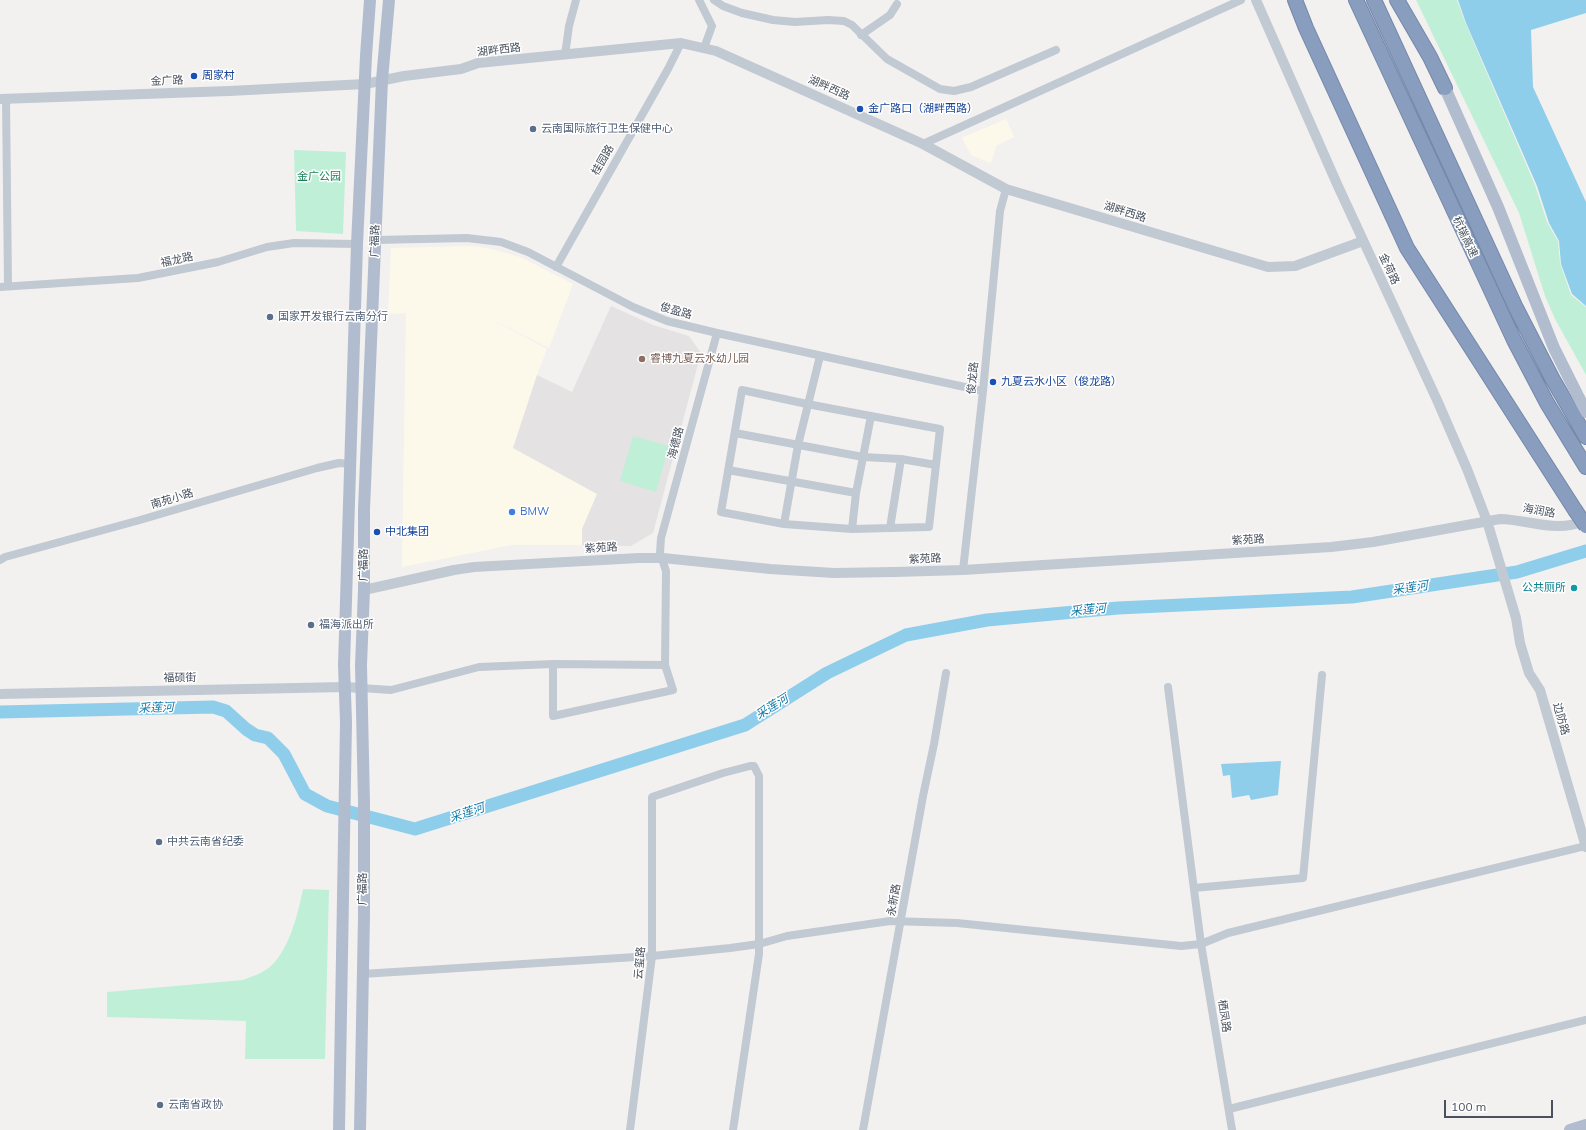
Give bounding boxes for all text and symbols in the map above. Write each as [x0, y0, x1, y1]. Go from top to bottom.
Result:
street label: 湖畔西路 [476, 41, 522, 59]
place label: 周家村 [202, 69, 235, 83]
marker: 周家村 [189, 71, 199, 81]
street label: 湖畔西路 [806, 73, 852, 103]
street label: 金广路 [150, 74, 184, 88]
place label: 金广路口（湖畔西路） [868, 102, 978, 116]
marker: 金广路口（湖畔西路） [855, 104, 865, 114]
place label: 云南国际旅行卫生保健中心 [541, 122, 673, 136]
marker: 云南国际旅行卫生保健中心 [528, 124, 538, 134]
street label: 桂园路 [589, 142, 617, 178]
park label: 金广公园 [297, 170, 341, 184]
street label: 湖畔西路 [1102, 199, 1148, 225]
street label: 杭瑞高速 [1450, 214, 1480, 260]
street label: 广福路 [368, 224, 382, 258]
street label: 福龙路 [159, 250, 195, 270]
street label: 金荷路 [1376, 251, 1402, 287]
street label: 俊盈路 [658, 300, 694, 322]
place label: 国家开发银行云南分行 [278, 310, 388, 324]
marker: 国家开发银行云南分行 [265, 312, 275, 322]
place label: 睿博九夏云水幼儿园 [650, 352, 749, 366]
marker: 睿博九夏云水幼儿园 [637, 354, 647, 364]
street label: 俊龙路 [965, 361, 981, 395]
place label: 九夏云水小区（俊龙路） [1001, 375, 1122, 389]
marker: 九夏云水小区（俊龙路） [988, 377, 998, 387]
street label: 海德路 [665, 425, 687, 461]
street label: 南苑小路 [149, 486, 195, 512]
street label: 海润路 [1522, 502, 1556, 520]
place label: BMW [520, 505, 549, 519]
marker: BMW [507, 507, 517, 517]
place label: 中北集团 [385, 525, 429, 539]
marker: 中北集团 [372, 527, 382, 537]
street label: 紫苑路 [1231, 533, 1265, 547]
street label: 紫苑路 [584, 541, 618, 555]
street label: 广福路 [357, 549, 371, 581]
street label: 紫苑路 [908, 552, 942, 566]
water label: 采莲河 [1391, 578, 1429, 598]
place label: 公共厕所 [1522, 581, 1566, 595]
marker: 公共厕所 [1569, 583, 1579, 593]
water label: 采莲河 [1069, 601, 1107, 619]
place label: 福海派出所 [319, 618, 374, 632]
marker: 福海派出所 [306, 620, 316, 630]
street label: 福硕街 [163, 671, 197, 685]
water label: 采莲河 [753, 691, 791, 723]
water label: 采莲河 [138, 700, 174, 716]
street label: 边防路 [1550, 701, 1572, 737]
water label: 采莲河 [448, 801, 486, 825]
place label: 中共云南省纪委 [167, 835, 244, 849]
marker: 中共云南省纪委 [154, 837, 164, 847]
street label: 广福路 [356, 873, 370, 905]
street label: 永新路 [885, 883, 903, 917]
street label: 云玺路 [632, 946, 648, 980]
street label: 栖凤路 [1215, 999, 1233, 1033]
scale bar [1446, 1092, 1555, 1118]
place label: 云南省政协 [168, 1098, 223, 1112]
text: 100 m [1451, 1099, 1486, 1114]
marker: 云南省政协 [155, 1100, 165, 1110]

